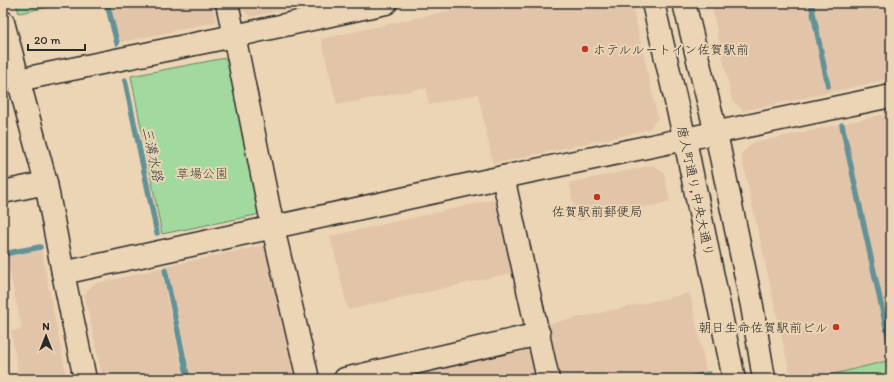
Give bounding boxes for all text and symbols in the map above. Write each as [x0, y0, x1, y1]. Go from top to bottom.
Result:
scale bar [28, 26, 85, 52]
text: 20 m [34, 33, 61, 47]
place label: ホテルルートイン佐賀駅前 [593, 42, 749, 57]
marker: ホテルルートイン佐賀駅前 [580, 44, 590, 54]
street label: 唐人町通り,中央大通り [674, 124, 717, 258]
water label: 三溝水路 [138, 125, 167, 184]
park label: 草場公園 [176, 166, 228, 181]
marker: 佐賀駅前郵便局 [592, 192, 602, 202]
place label: 佐賀駅前郵便局 [551, 204, 643, 219]
north arrow [26, 316, 66, 356]
text: N [42, 320, 50, 333]
place label: 朝日生命佐賀駅前ビル [698, 320, 828, 335]
marker: 朝日生命佐賀駅前ビル [831, 322, 841, 332]

